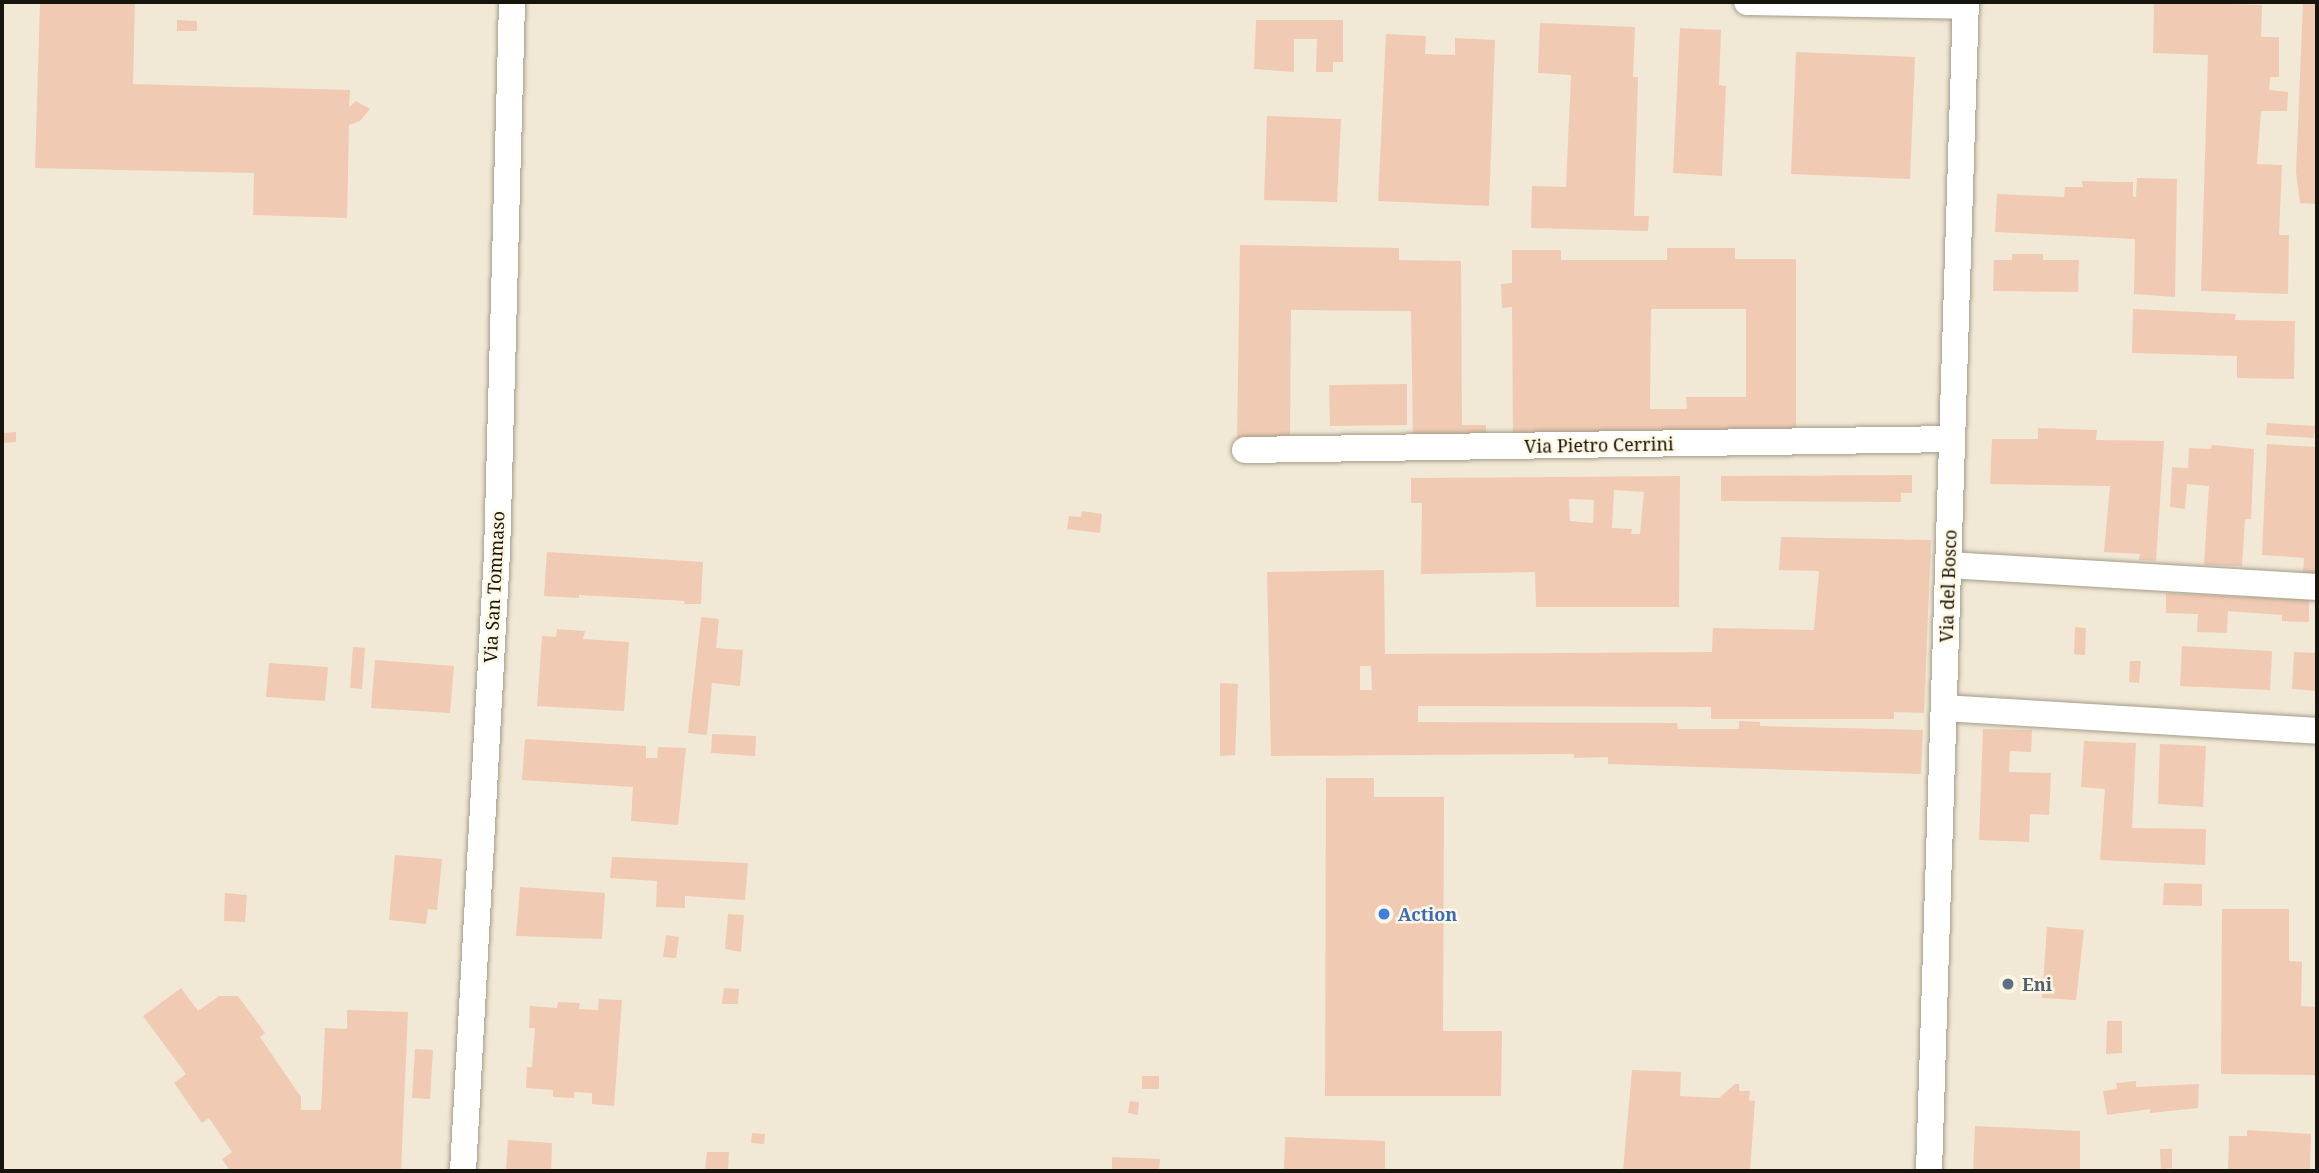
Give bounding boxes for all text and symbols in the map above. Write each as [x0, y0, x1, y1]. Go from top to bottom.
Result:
street label: Via Pietro Cerrini [1524, 433, 1674, 457]
street label: Via San Tommaso [479, 510, 509, 664]
street label: Via del Bosco [1935, 529, 1961, 643]
place label: Action [1398, 903, 1457, 925]
marker: Action [1376, 906, 1392, 922]
place label: Eni [2022, 973, 2052, 995]
marker: Eni [2000, 976, 2016, 992]

